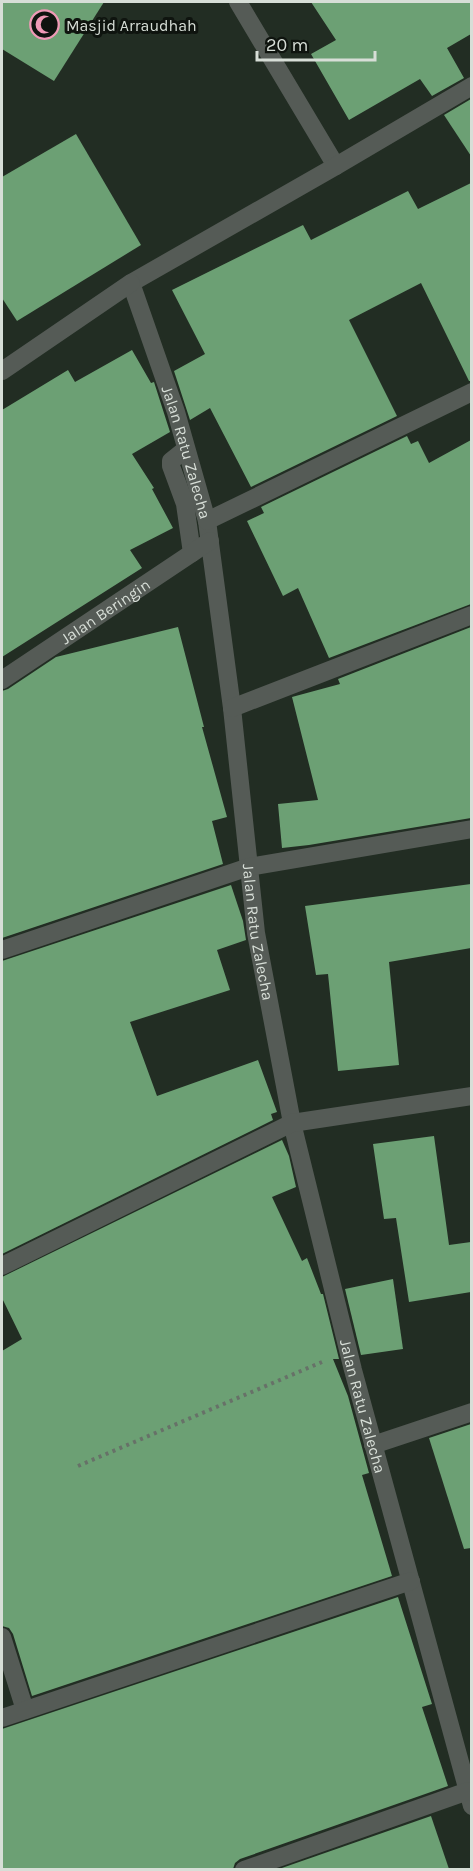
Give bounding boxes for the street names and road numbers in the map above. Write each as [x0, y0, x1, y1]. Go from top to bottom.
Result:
street label: Jalan Ratu Zalecha [158, 383, 215, 521]
street label: Jalan Beringin [57, 574, 154, 648]
street label: Jalan Ratu Zalecha [239, 863, 278, 1002]
street label: Jalan Ratu Zalecha [336, 1337, 390, 1475]

